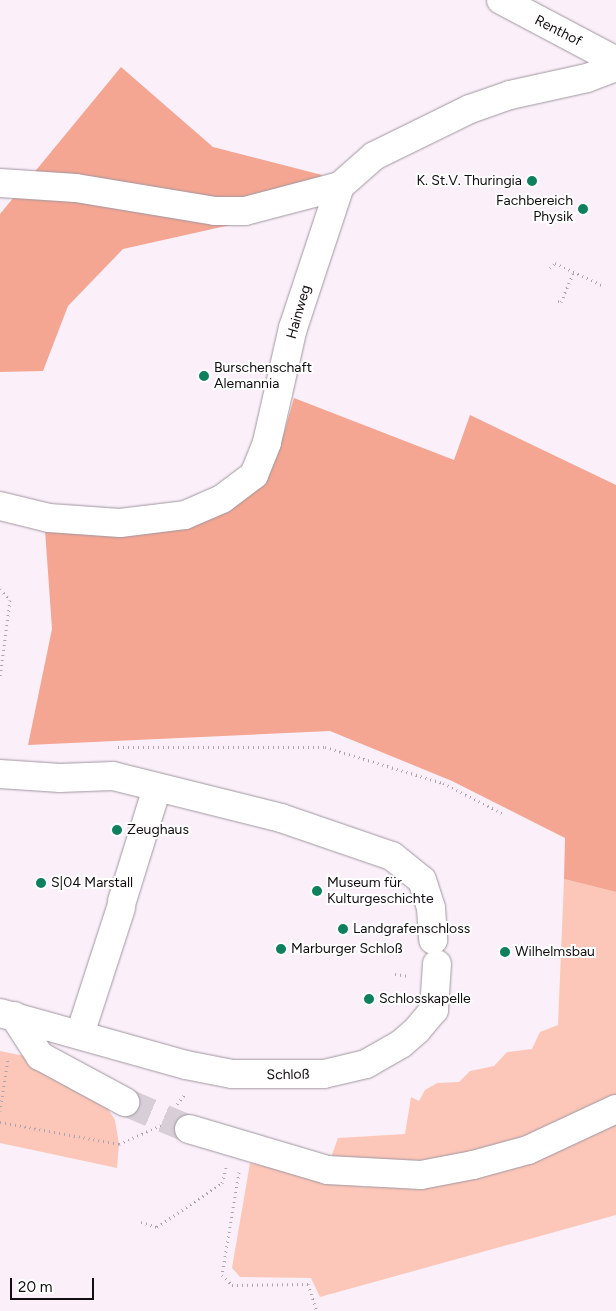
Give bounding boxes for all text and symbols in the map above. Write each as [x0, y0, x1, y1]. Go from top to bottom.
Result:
street label: Renthof [532, 12, 584, 50]
place label: K. St.V. Thuringia [416, 173, 522, 189]
marker: K. St.V. Thuringia [526, 175, 538, 187]
place label: Fachbereich Physik [496, 193, 573, 226]
marker: Fachbereich Physik [577, 203, 589, 215]
street label: Hainweg [283, 283, 315, 341]
place label: Burschenschaft Alemannia [214, 360, 312, 392]
marker: Burschenschaft Alemannia [198, 370, 210, 382]
place label: Zeughaus [127, 822, 189, 838]
marker: Zeughaus [111, 824, 123, 836]
place label: S|04 Marstall [51, 875, 133, 891]
place label: Museum für Kulturgeschichte [327, 875, 434, 908]
marker: S|04 Marstall [35, 877, 47, 889]
marker: Museum für Kulturgeschichte [311, 885, 323, 897]
place label: Landgrafenschloss [353, 921, 470, 937]
marker: Landgrafenschloss [337, 923, 349, 935]
place label: Marburger Schloß [291, 941, 403, 957]
marker: Marburger Schloß [275, 943, 287, 955]
place label: Wilhelmsbau [515, 944, 595, 960]
marker: Wilhelmsbau [499, 946, 511, 958]
place label: Schlosskapelle [379, 991, 471, 1007]
marker: Schlosskapelle [363, 993, 375, 1005]
street label: Schloß [266, 1066, 310, 1084]
scale bar [12, 1268, 96, 1300]
text: 20 m [18, 1278, 52, 1296]

